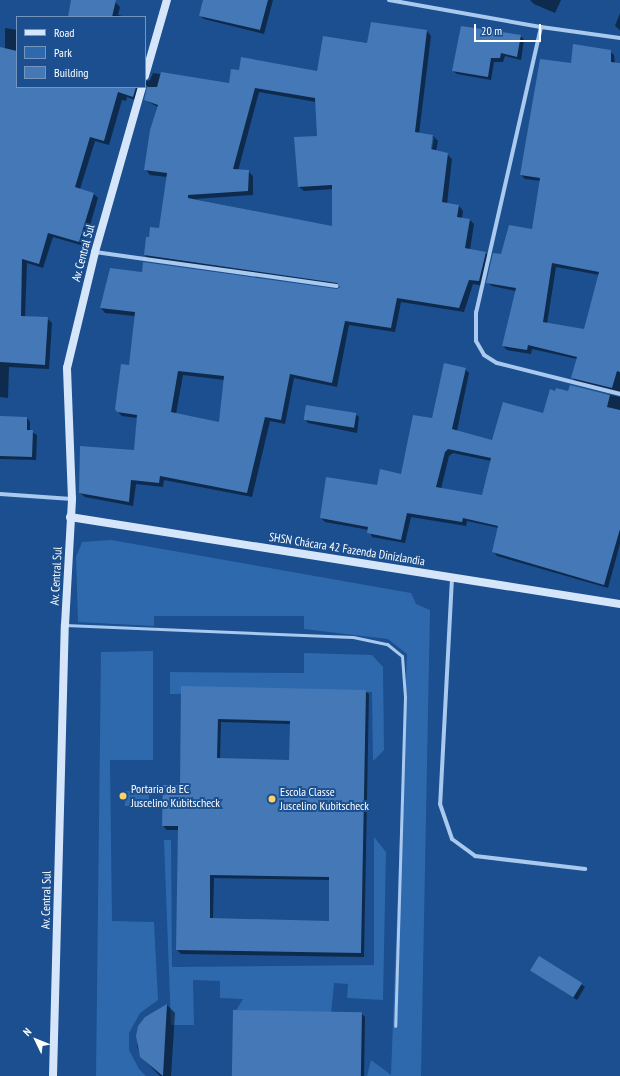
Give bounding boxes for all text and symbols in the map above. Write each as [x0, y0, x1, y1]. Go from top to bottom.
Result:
legend [16, 16, 146, 88]
scale bar [476, 16, 543, 42]
text: 20 m [481, 23, 502, 38]
text: Road [54, 25, 74, 40]
text: Park [54, 45, 72, 60]
text: Building [54, 65, 89, 80]
street label: Av. Central Sul [68, 223, 98, 283]
street label: SHSN Chácara 42 Fazenda Dinizlandia [268, 530, 426, 568]
street label: Av. Central Sul [47, 546, 65, 606]
place label: Portaria da EC Juscelino Kubitscheck [131, 782, 220, 810]
place label: Escola Classe Juscelino Kubitscheck [280, 785, 369, 813]
marker: Portaria da EC Juscelino Kubitscheck [118, 791, 128, 801]
marker: Escola Classe Juscelino Kubitscheck [267, 794, 277, 804]
street label: Av. Central Sul [38, 870, 54, 930]
north arrow [16, 1020, 56, 1060]
text: N [20, 1025, 34, 1039]

